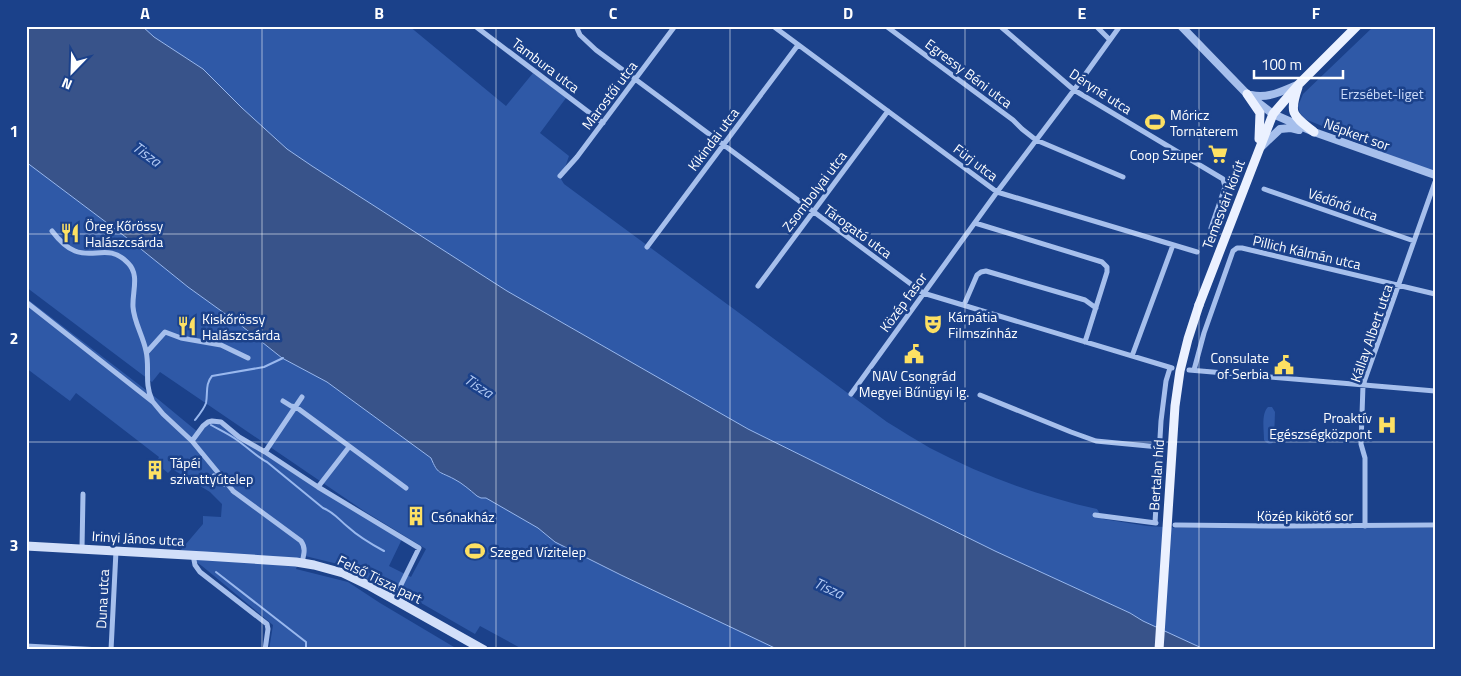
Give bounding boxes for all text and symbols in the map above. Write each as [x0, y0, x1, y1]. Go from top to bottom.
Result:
text: A [140, 1, 150, 25]
text: B [374, 1, 384, 25]
text: C [609, 1, 618, 25]
text: D [843, 1, 853, 25]
text: E [1078, 1, 1087, 25]
text: F [1312, 1, 1321, 25]
street label: Tambura utca [508, 33, 584, 97]
street label: Egressy Béni utca [921, 33, 1017, 113]
north arrow [48, 48, 98, 98]
scale bar [1254, 48, 1342, 80]
text: 100 m [1261, 53, 1302, 76]
street label: Marostői utca [576, 56, 642, 134]
street label: Déryné utca [1066, 63, 1136, 119]
text: N [58, 73, 75, 96]
park label: Erzsébet-liget [1340, 83, 1424, 104]
street label: Kikindai utca [682, 103, 744, 175]
place label: Móricz Tornaterem [1170, 104, 1238, 141]
sports icon: Móricz Tornaterem [1144, 111, 1166, 133]
street label: Népkert sor [1321, 112, 1393, 156]
text: 1 [10, 119, 18, 143]
water label: Tisza [128, 136, 167, 173]
street label: Fürj utca [949, 138, 1003, 186]
supermarket icon: Coop Szuper [1207, 143, 1229, 165]
place label: Coop Szuper [1130, 144, 1203, 165]
street label: Zsombolyai utca [777, 146, 851, 236]
street label: Temesvári körút [1196, 156, 1250, 252]
street label: Védőnő utca [1305, 182, 1381, 226]
street label: Tárogató utca [819, 199, 897, 263]
place label: Öreg Kőrössy Halászcsárda [85, 215, 163, 252]
restaurant icon: Öreg Kőrössy Halászcsárda [59, 222, 81, 244]
street label: Pillich Kálmán utca [1251, 229, 1363, 275]
street label: Közép fasor [874, 268, 932, 336]
street label: Kállay Albert utca [1344, 281, 1398, 385]
place label: Kárpátia Filmszínház [948, 306, 1018, 343]
place label: Kiskőrössy Halászcsárda [202, 308, 280, 345]
theatre icon: Kárpátia Filmszínház [922, 313, 944, 335]
restaurant icon: Kiskőrössy Halászcsárda [176, 315, 198, 337]
text: 2 [10, 326, 18, 350]
public building icon: NAV Csongrád Megyei Bűnügyi Ig. [903, 343, 925, 365]
place label: Consulate of Serbia [1210, 347, 1269, 384]
public building icon: Consulate of Serbia [1273, 354, 1295, 376]
place label: NAV Csongrád Megyei Bűnügyi Ig. [859, 365, 969, 402]
water label: Tisza [460, 368, 499, 405]
place label: Proaktív Egészségközpont [1269, 407, 1372, 444]
hospital icon: Proaktív Egészségközpont [1376, 414, 1398, 436]
street label: Bertalan híd [1143, 439, 1169, 511]
place label: Tápéi szivattyútelep [170, 452, 253, 489]
building icon: Tápéi szivattyútelep [144, 459, 166, 481]
building icon: Csónakház [405, 505, 427, 527]
street label: Közép kikötő sor [1257, 505, 1354, 526]
place label: Csónakház [431, 506, 495, 527]
street label: Irinyi János utca [91, 525, 185, 551]
text: 3 [10, 533, 18, 557]
sports icon: Szeged Vízitelep [464, 540, 486, 562]
place label: Szeged Vízitelep [490, 541, 586, 562]
street label: Felső Tisza part [334, 549, 426, 609]
street label: Duna utca [90, 569, 114, 629]
water label: Tisza [810, 571, 849, 605]

